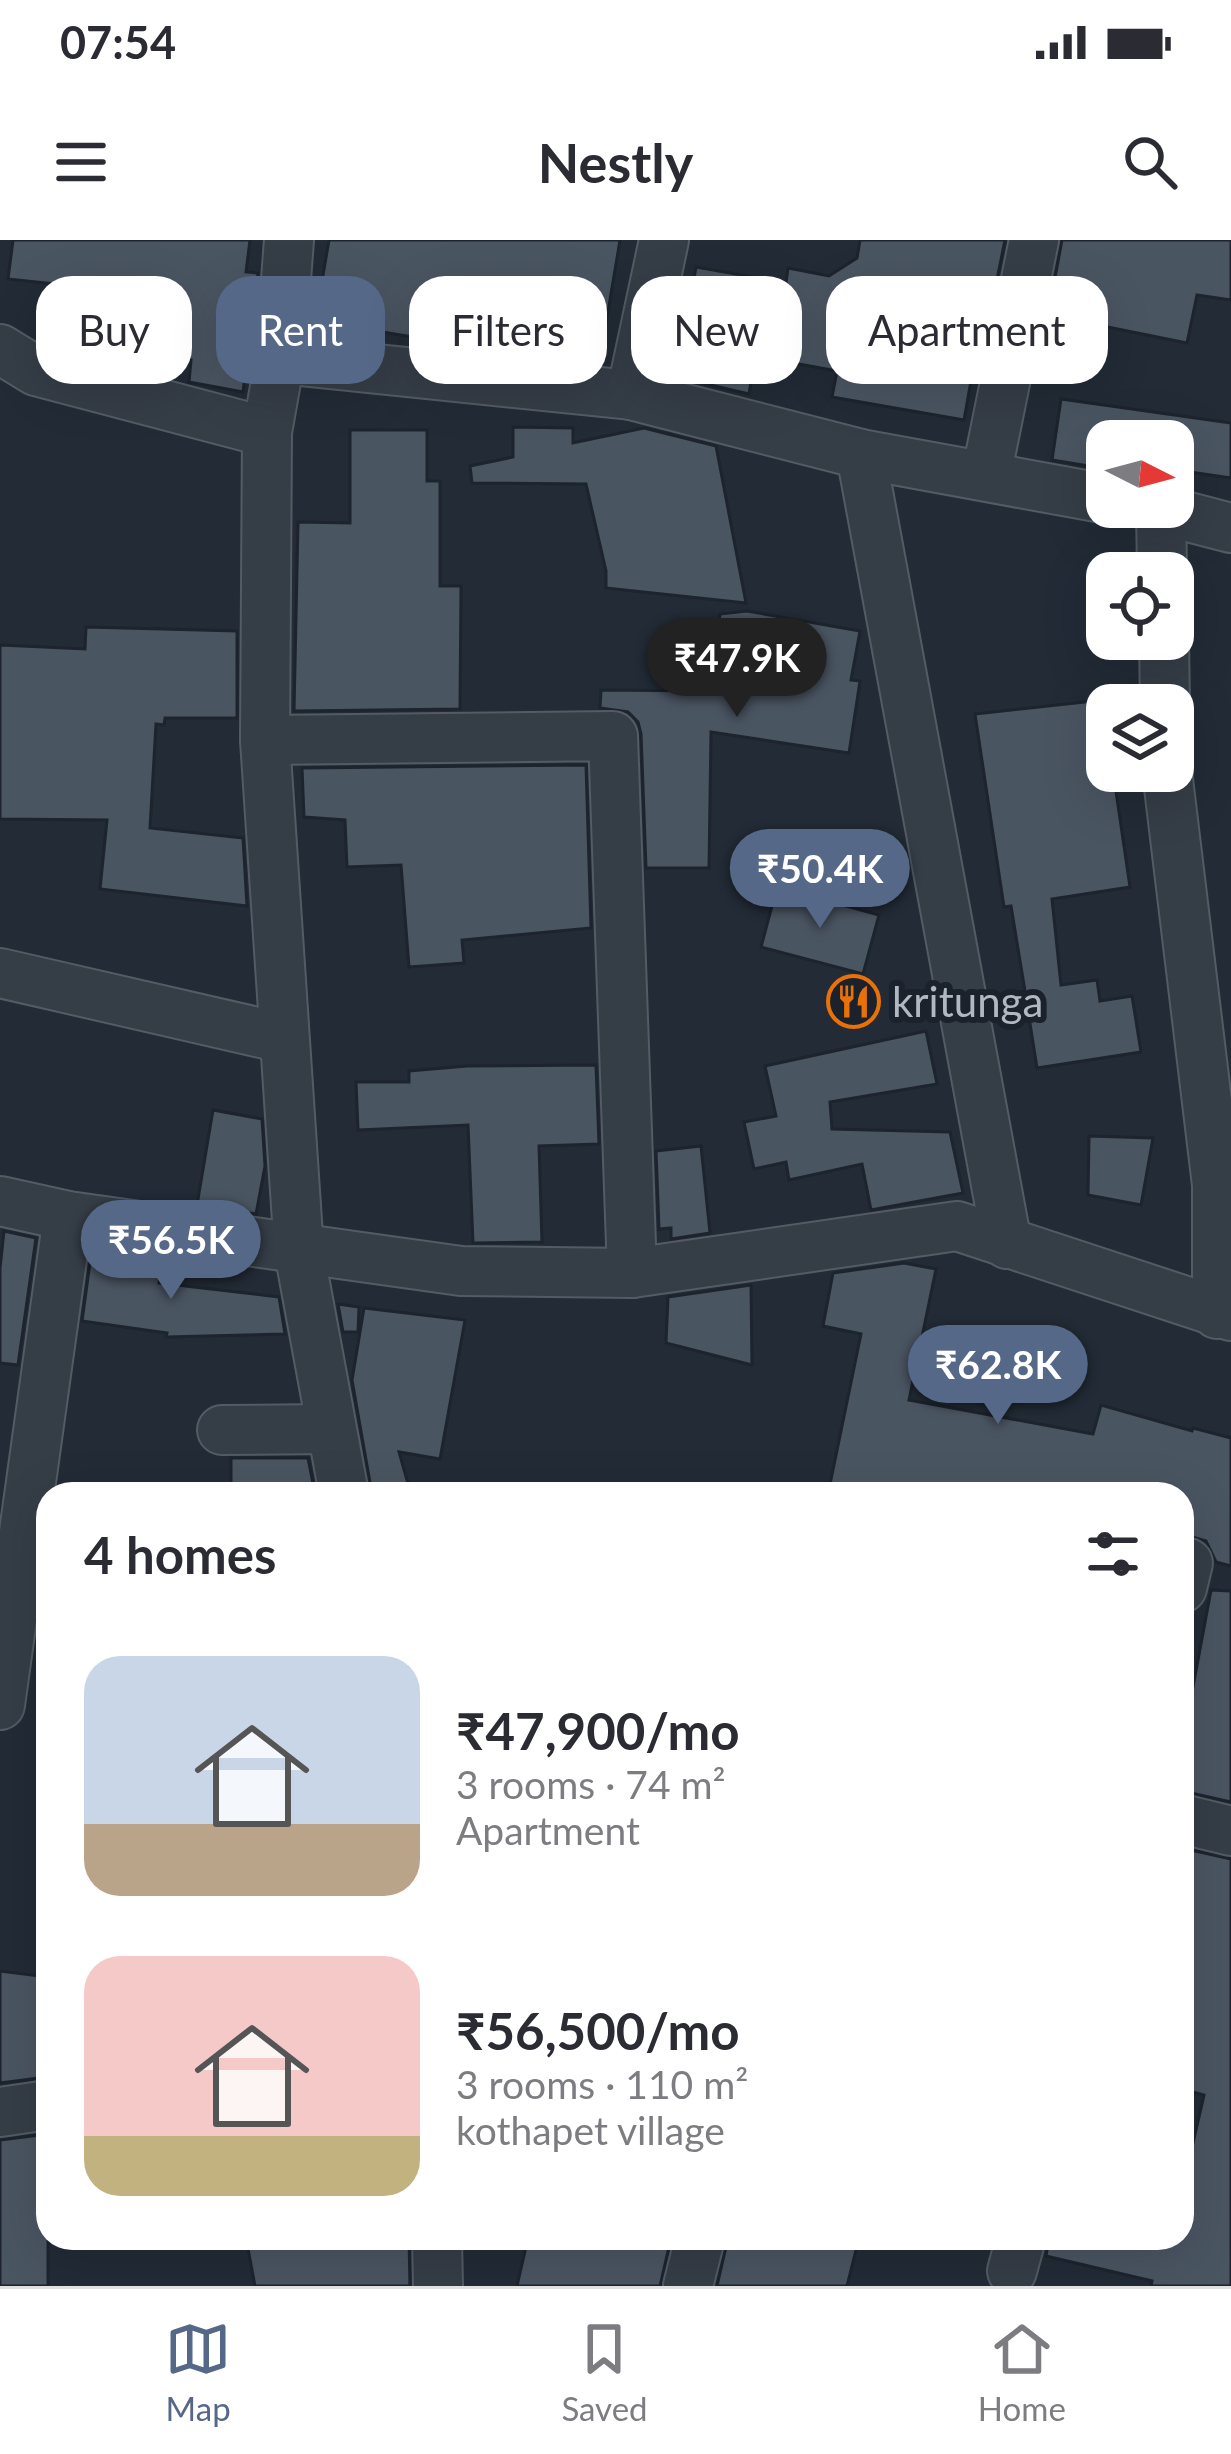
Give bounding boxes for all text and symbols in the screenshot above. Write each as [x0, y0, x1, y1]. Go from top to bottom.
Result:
text: 07:54 [60, 15, 176, 69]
icon: menu [48, 129, 114, 195]
icon: search [1117, 129, 1183, 195]
text: Nestly [538, 130, 693, 195]
chip: Buy [36, 276, 192, 384]
chip: Rent [216, 276, 385, 384]
chip: Filters [409, 276, 607, 384]
chip: New [631, 276, 802, 384]
chip: Apartment [826, 276, 1108, 384]
north arrow [1086, 420, 1194, 528]
map controls [1086, 420, 1194, 792]
button: locate [1086, 552, 1194, 660]
pin: ₹47.9K [639, 618, 835, 720]
text: ₹47.9K [674, 634, 800, 680]
button: layers [1086, 684, 1194, 792]
pin: ₹50.4K [722, 829, 918, 931]
text: ₹50.4K [757, 845, 883, 891]
restaurant icon: kritunga [825, 974, 881, 1030]
place label: kritunga [892, 976, 1043, 1026]
pin: ₹56.5K [73, 1200, 269, 1302]
text: ₹56.5K [108, 1216, 234, 1262]
pin: ₹62.8K [900, 1325, 1096, 1427]
text: ₹62.8K [935, 1341, 1061, 1387]
icon: filters [1080, 1521, 1146, 1587]
text: 4 homes [84, 1524, 276, 1585]
text: ₹47,900/mo [456, 1700, 740, 1761]
icon: home [180, 1704, 324, 1848]
text: 3 rooms · 74 m² [456, 1761, 726, 1807]
text: Apartment [456, 1807, 640, 1853]
text: ₹56,500/mo [456, 2000, 740, 2061]
icon: home [180, 2004, 324, 2148]
text: 3 rooms · 110 m² [456, 2061, 748, 2107]
text: kothapet village [456, 2107, 725, 2153]
tab: Map [165, 2316, 231, 2428]
tab: Saved [561, 2316, 648, 2428]
tab: Home [978, 2316, 1066, 2428]

